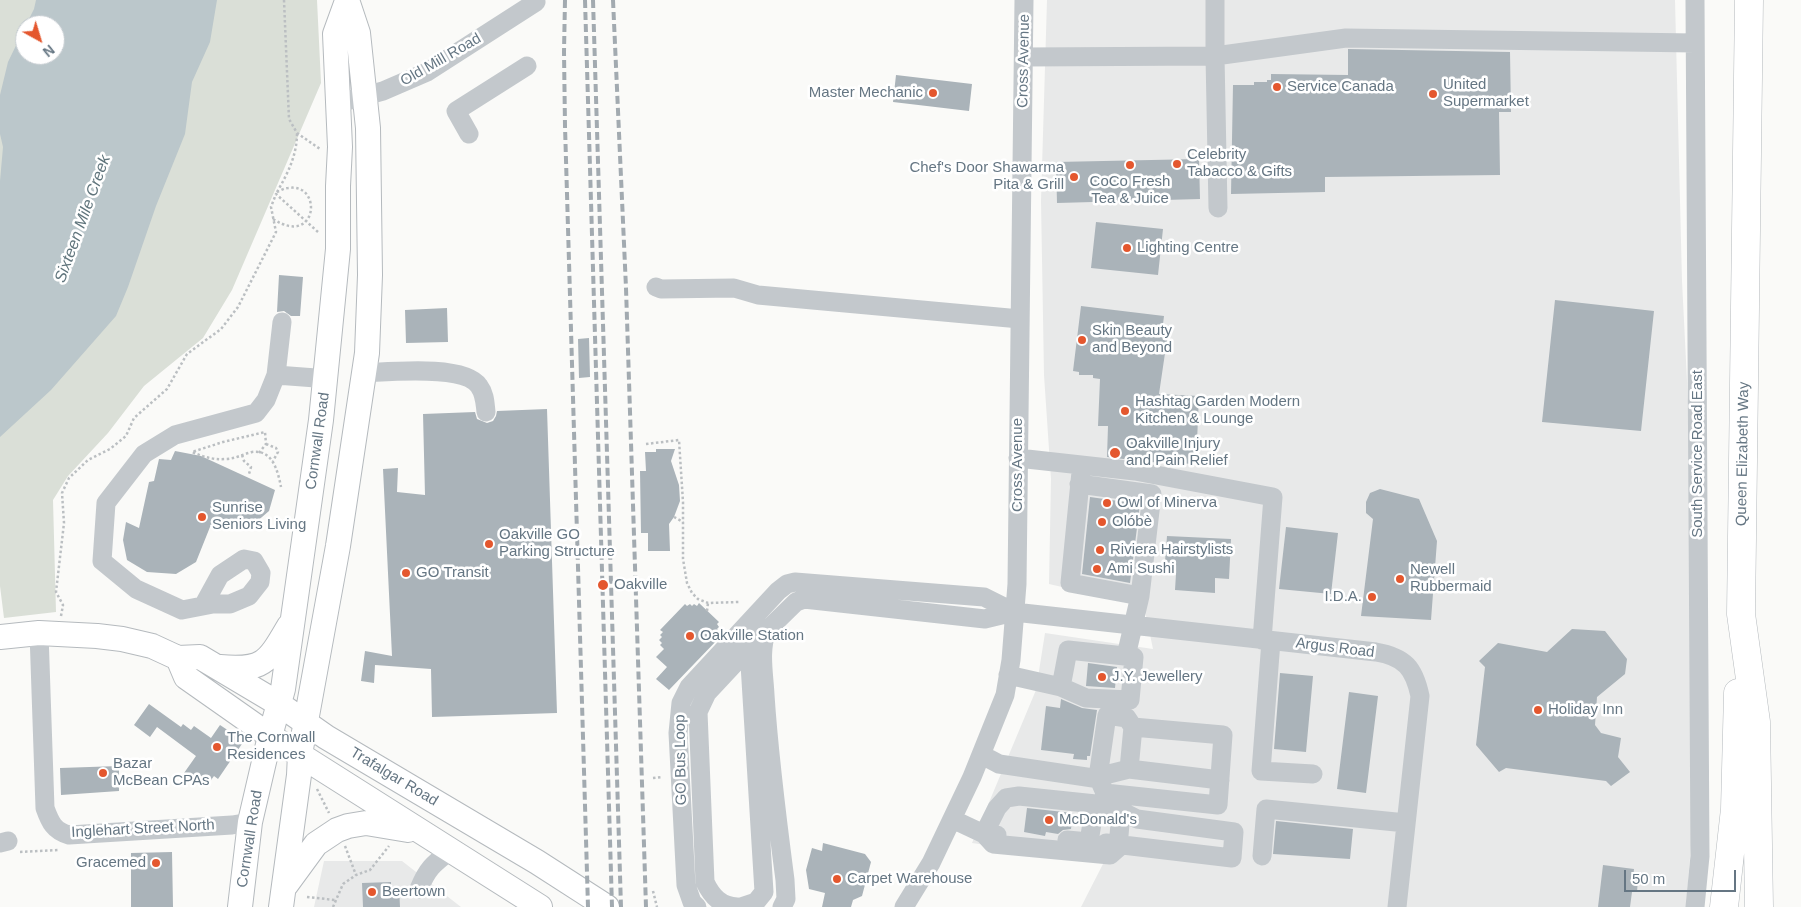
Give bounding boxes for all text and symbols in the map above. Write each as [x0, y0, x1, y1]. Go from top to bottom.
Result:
street label: Cross Avenue [1014, 14, 1034, 108]
north arrow [15, 15, 65, 65]
street label: Old Mill Road [398, 30, 484, 90]
text: N [40, 41, 58, 60]
place label: United Supermarket [1443, 76, 1529, 111]
place label: Service Canada [1287, 78, 1394, 96]
marker: Service Canada [1271, 81, 1283, 93]
place label: Master Mechanic [809, 84, 923, 102]
marker: Master Mechanic [927, 87, 939, 99]
marker: United Supermarket [1427, 88, 1439, 100]
place label: Celebrity Tabacco & Gifts [1187, 146, 1292, 181]
water label: Sixteen Mile Creek [51, 153, 115, 285]
marker: Celebrity Tabacco & Gifts [1171, 158, 1183, 170]
place label: Chef's Door Shawarma Pita & Grill [909, 159, 1064, 194]
marker: CoCo Fresh Tea & Juice [1124, 159, 1136, 171]
marker: Chef's Door Shawarma Pita & Grill [1068, 171, 1080, 183]
place label: CoCo Fresh Tea & Juice [1090, 173, 1170, 208]
place label: Lighting Centre [1137, 239, 1239, 257]
marker: Lighting Centre [1121, 242, 1133, 254]
place label: Skin Beauty and Beyond [1092, 322, 1172, 357]
marker: Skin Beauty and Beyond [1076, 334, 1088, 346]
street label: South Service Road East [1689, 370, 1707, 538]
street label: Queen Elizabeth Way [1733, 382, 1753, 526]
street label: Cornwall Road [302, 391, 334, 491]
place label: Hashtag Garden Modern Kitchen & Lounge [1135, 393, 1300, 428]
marker: Hashtag Garden Modern Kitchen & Lounge [1119, 405, 1131, 417]
street label: Cross Avenue [1009, 418, 1027, 512]
place label: Oakville Injury and Pain Relief [1126, 435, 1228, 470]
marker: Oakville Injury and Pain Relief [1108, 446, 1122, 460]
place label: Owl of Minerva [1117, 494, 1217, 512]
marker: Owl of Minerva [1101, 497, 1113, 509]
place label: Sunrise Seniors Living [212, 499, 306, 534]
marker: Sunrise Seniors Living [196, 511, 208, 523]
place label: Olóbè [1112, 513, 1152, 531]
marker: Olóbè [1096, 516, 1108, 528]
place label: Oakville GO Parking Structure [499, 526, 615, 561]
marker: Oakville GO Parking Structure [483, 538, 495, 550]
place label: Riviera Hairstylists [1110, 541, 1233, 559]
marker: Riviera Hairstylists [1094, 544, 1106, 556]
place label: Ami Sushi [1107, 560, 1175, 578]
place label: Newell Rubbermaid [1410, 561, 1492, 596]
marker: Ami Sushi [1091, 563, 1103, 575]
place label: GO Transit [416, 564, 489, 582]
marker: GO Transit [400, 567, 412, 579]
marker: Newell Rubbermaid [1394, 573, 1406, 585]
place label: Oakville [614, 576, 667, 594]
marker: Oakville [596, 578, 610, 592]
place label: I.D.A. [1324, 588, 1362, 606]
marker: I.D.A. [1366, 591, 1378, 603]
place label: Oakville Station [700, 627, 804, 645]
marker: Oakville Station [684, 630, 696, 642]
street label: Argus Road [1295, 634, 1375, 662]
place label: J.Y. Jewellery [1112, 668, 1203, 686]
marker: J.Y. Jewellery [1096, 671, 1108, 683]
place label: Holiday Inn [1548, 701, 1623, 719]
marker: Holiday Inn [1532, 704, 1544, 716]
street label: GO Bus Loop [671, 714, 691, 806]
place label: The Cornwall Residences [227, 729, 315, 764]
marker: The Cornwall Residences [211, 741, 223, 753]
street label: Trafalgar Road [347, 744, 441, 810]
place label: Bazar McBean CPAs [113, 755, 209, 790]
marker: Bazar McBean CPAs [97, 767, 109, 779]
street label: Cornwall Road [233, 789, 267, 889]
place label: McDonald's [1059, 811, 1137, 829]
marker: McDonald's [1043, 814, 1055, 826]
street label: Inglehart Street North [71, 816, 215, 842]
place label: Gracemed [76, 854, 146, 872]
marker: Gracemed [150, 857, 162, 869]
scale bar [1626, 860, 1738, 892]
place label: Carpet Warehouse [847, 870, 972, 888]
text: 50 m [1632, 870, 1665, 887]
marker: Carpet Warehouse [831, 873, 843, 885]
place label: Beertown [382, 883, 445, 901]
marker: Beertown [366, 886, 378, 898]

